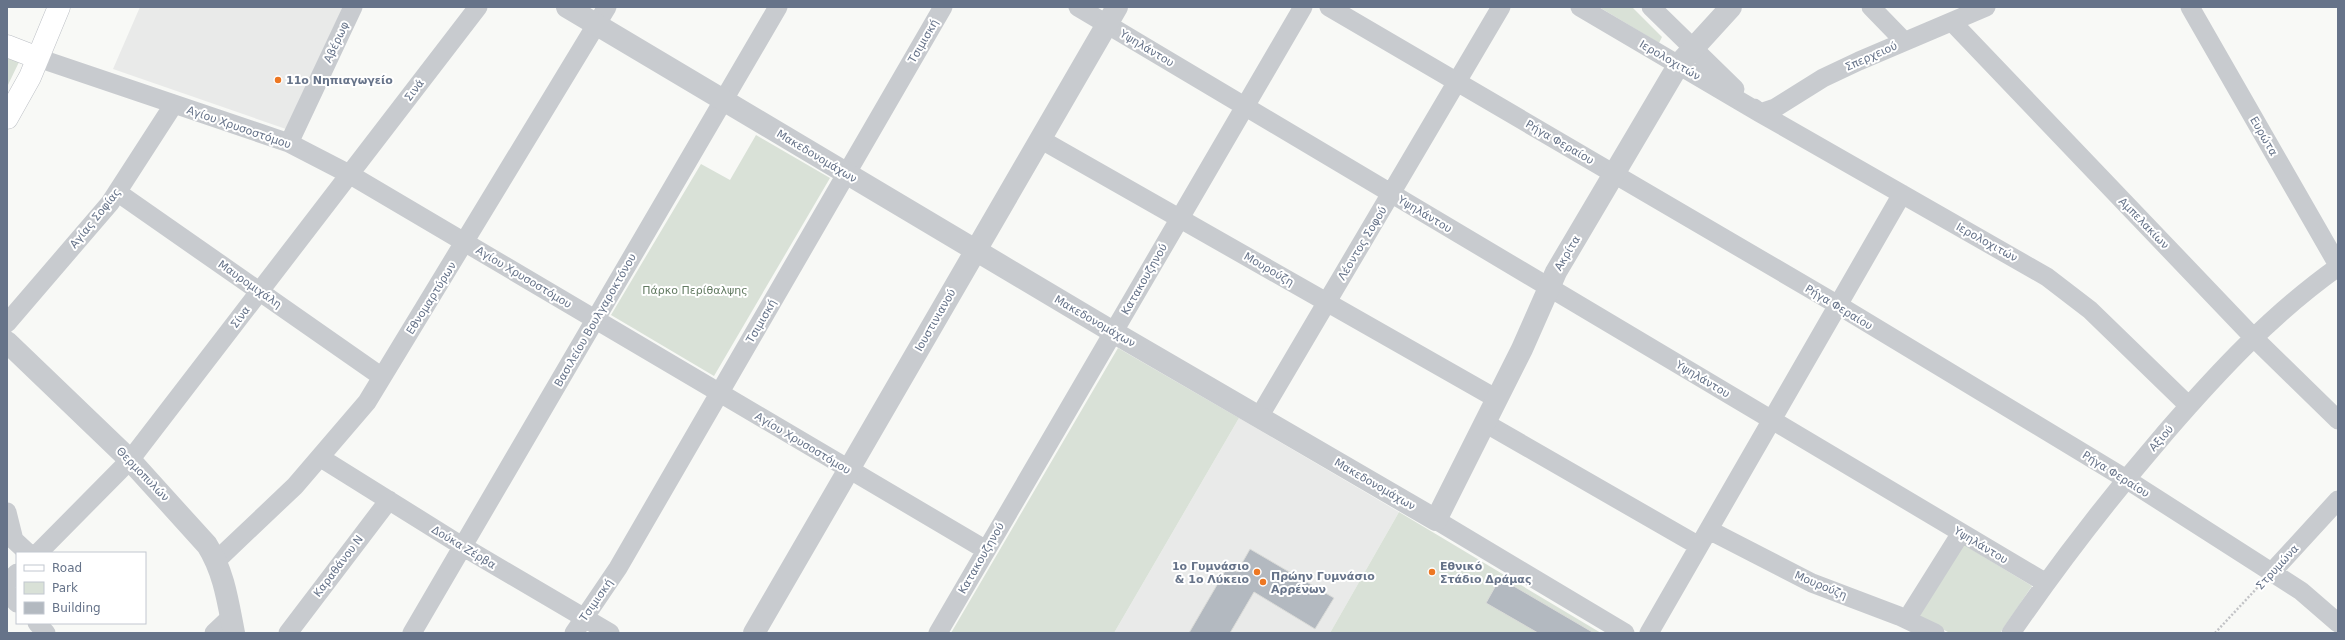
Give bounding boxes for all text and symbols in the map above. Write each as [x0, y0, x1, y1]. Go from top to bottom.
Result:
street label: Τσιμισκή [905, 17, 941, 66]
street label: Αβέρωφ [321, 20, 352, 65]
street label: Υψηλάντου [1117, 27, 1176, 70]
street label: Ιερολοχιτών [1637, 38, 1703, 83]
street label: Σπερχειού [1843, 39, 1899, 74]
place label: 11ο Νηπιαγωγείο [286, 74, 393, 87]
marker: 11ο Νηπιαγωγείο [273, 75, 283, 85]
street label: Σινά [402, 77, 427, 104]
street label: Αγίου Χρυσοστόμου [185, 104, 293, 151]
street label: Ευρώτα [2247, 114, 2280, 158]
street label: Ρήγα Φεραίου [1523, 118, 1596, 167]
street label: Μακεδονομάχων [774, 127, 859, 186]
street label: Αγίας Σοφίας [67, 186, 124, 251]
street label: Υψηλάντου [1395, 193, 1454, 236]
street label: Αμπελακίων [2116, 195, 2171, 252]
street label: Λέοντος Σοφού [1335, 204, 1390, 282]
street label: Ιερολοχιτών [1954, 220, 2020, 265]
street label: Ακρίτα [1552, 233, 1583, 273]
street label: Κατακουζηνού [1119, 241, 1170, 317]
street label: Αγίου Χρυσοστόμου [474, 244, 574, 311]
street label: Μουρούζη [1241, 250, 1296, 289]
street label: Βασιλείου Βουλγαροκτόνου [552, 251, 639, 389]
street label: Μαυρομιχάλη [215, 258, 284, 311]
street label: Εθνομαρτύρων [404, 260, 459, 337]
street label: Ρήγα Φεραίου [1803, 282, 1875, 333]
park label: Πάρκο Περίθαλψης [642, 284, 748, 297]
street label: Ιουστινιανού [912, 287, 959, 354]
street label: Μακεδονομάχων [1052, 293, 1138, 350]
street label: Τσιμισκή [743, 297, 779, 346]
street label: Σίνα [228, 304, 253, 331]
street label: Υψηλάντου [1673, 358, 1732, 401]
street label: Αγίου Χρυσοστόμου [753, 410, 853, 477]
street label: Αξιού [2146, 423, 2176, 454]
street label: Θερμοπυλών [114, 445, 172, 504]
street label: Ρήγα Φεραίου [2080, 449, 2152, 500]
street label: Μακεδονομάχων [1332, 456, 1418, 513]
street label: Κατακουζηνού [956, 520, 1007, 596]
street label: Δούκα Ζέρβα [429, 523, 498, 572]
street label: Υψηλάντου [1951, 524, 2010, 567]
street label: Καραθάνου Ν [311, 533, 366, 600]
street label: Στρυμώνα [2253, 542, 2301, 592]
legend [16, 552, 146, 624]
place label: 1o Γυμνάσιο & 1ο Λύκειο [1172, 560, 1249, 586]
place label: Εθνικό Στάδιο Δράμας [1440, 560, 1531, 586]
text: Road [52, 561, 82, 575]
marker: 1o Γυμνάσιο & 1ο Λύκειο [1252, 567, 1262, 577]
marker: Εθνικό Στάδιο Δράμας [1427, 567, 1437, 577]
street label: Μουρούζη [1793, 569, 1849, 602]
place label: Πρώην Γυμνάσιο Αρρένων [1271, 570, 1375, 596]
street label: Τσιμισκή [577, 577, 616, 625]
marker: Πρώην Γυμνάσιο Αρρένων [1258, 577, 1268, 587]
text: Park [52, 581, 78, 595]
text: Building [52, 601, 101, 615]

